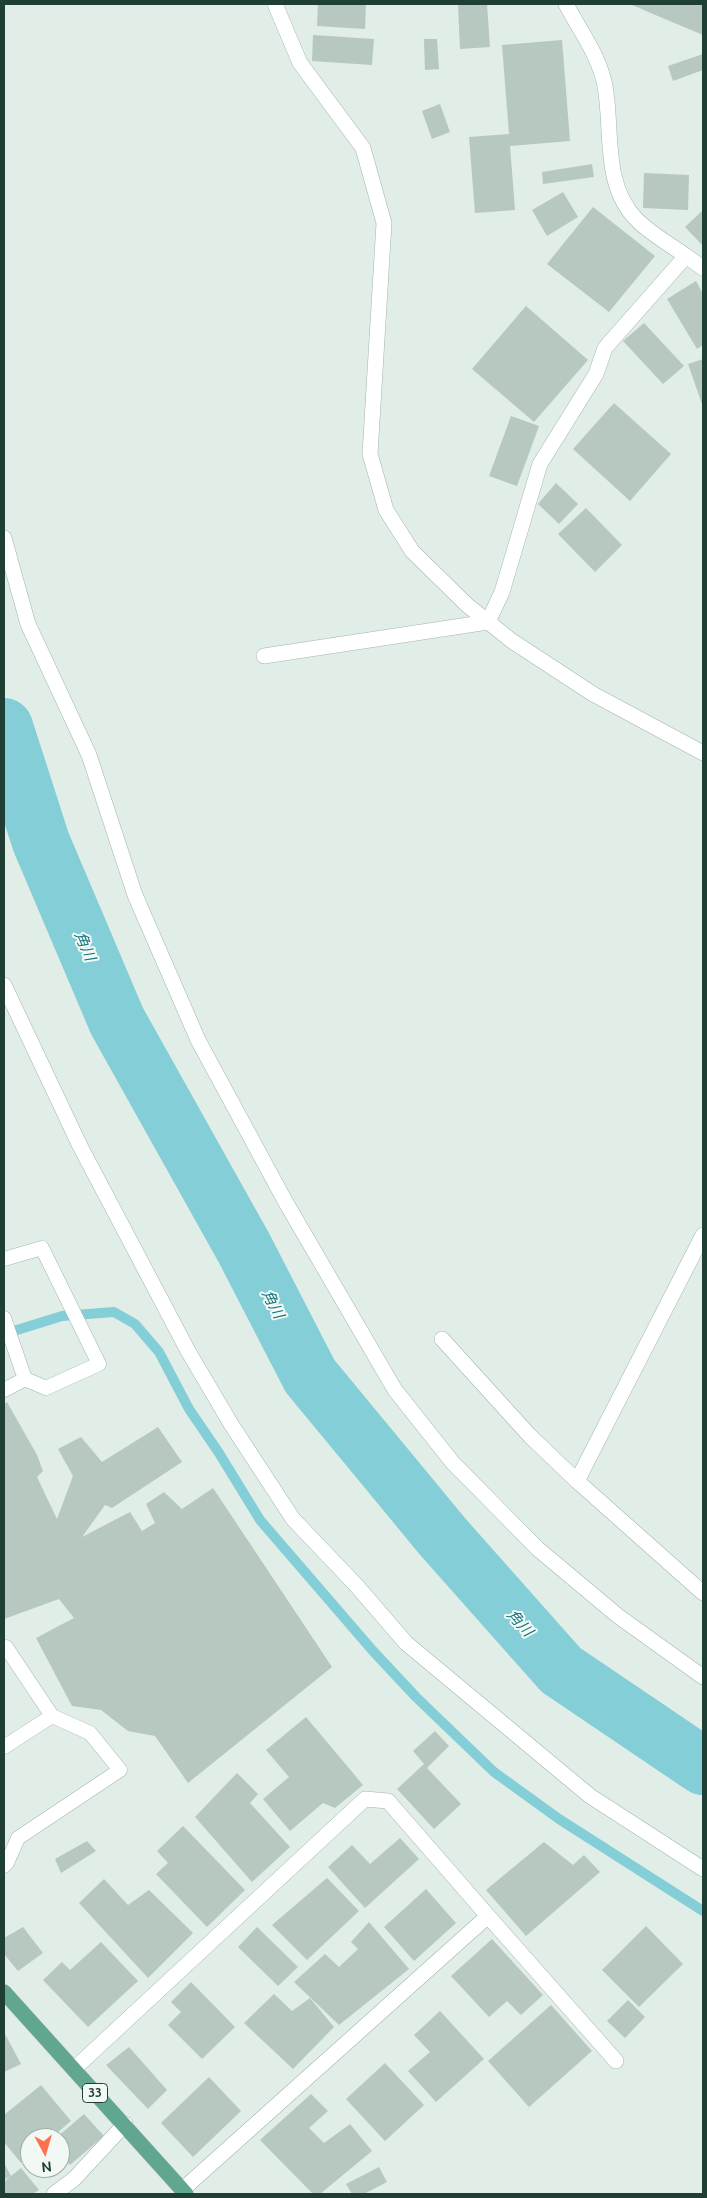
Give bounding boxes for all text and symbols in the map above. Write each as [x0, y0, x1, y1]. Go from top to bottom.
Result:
water label: 角川 [71, 929, 99, 963]
water label: 角川 [258, 1287, 288, 1321]
water label: 角川 [503, 1606, 537, 1640]
road number: 33 [82, 2084, 108, 2102]
north arrow [20, 2128, 70, 2178]
text: N [40, 2158, 53, 2175]

